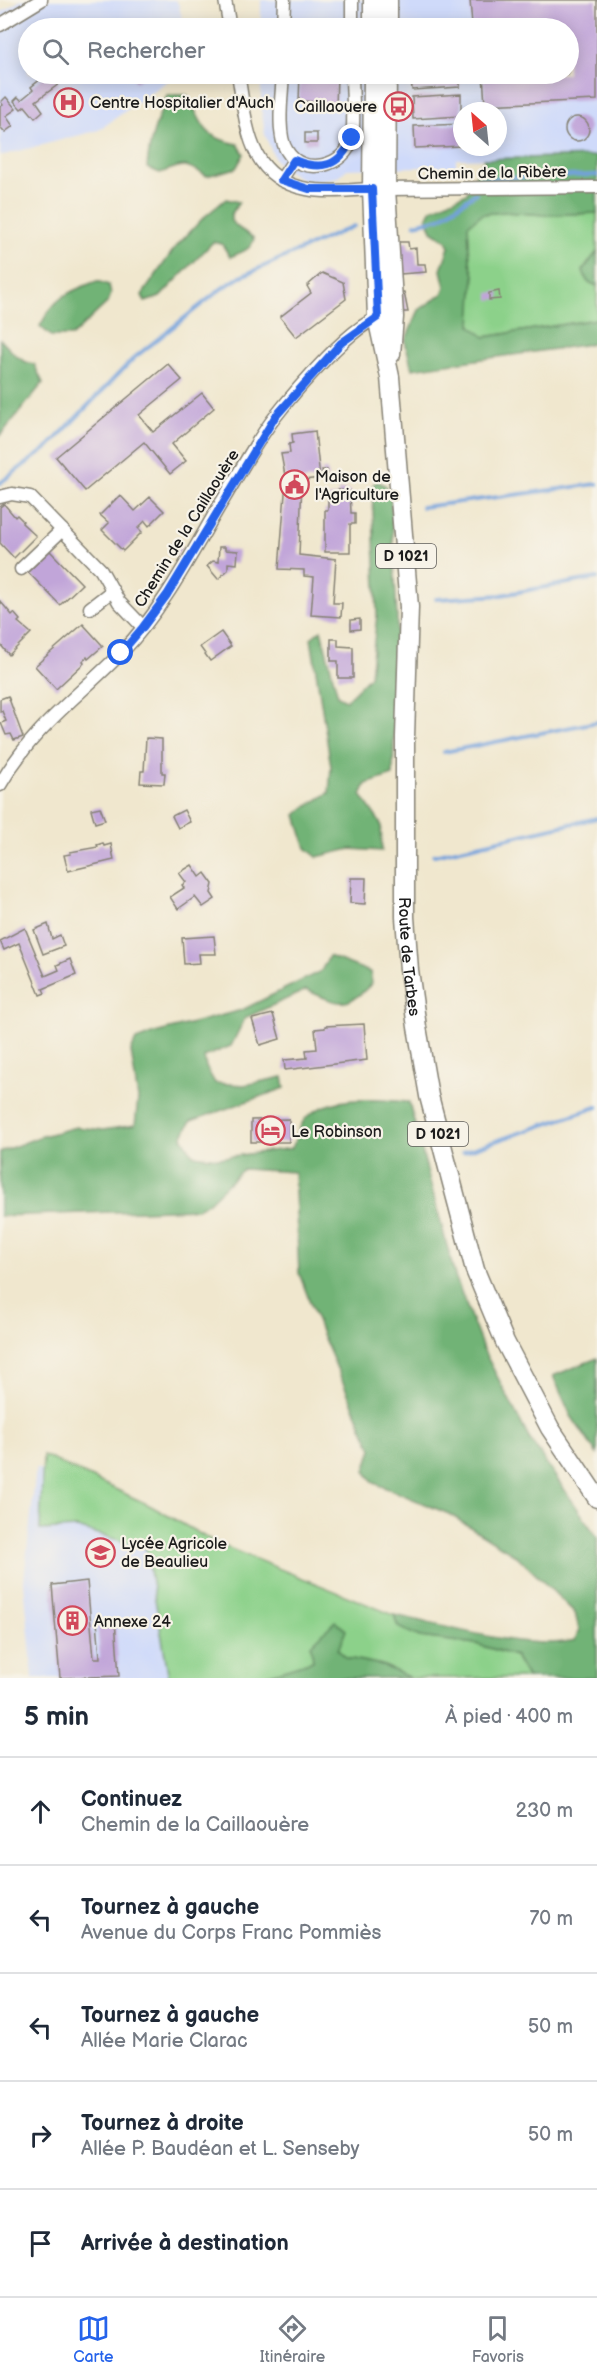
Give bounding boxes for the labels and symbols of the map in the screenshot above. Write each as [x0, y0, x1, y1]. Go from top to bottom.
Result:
hospital icon: Centre Hospitalier d'Auch [53, 86, 85, 118]
bus stop icon: Caillaouere [382, 90, 414, 122]
place label: Centre Hospitalier d'Auch [90, 94, 274, 113]
place label: Caillaouere [294, 98, 378, 117]
north arrow [453, 102, 507, 156]
route end [338, 124, 364, 150]
street label: Chemin de la Ribère [418, 163, 567, 184]
street label: Chemin de la Caillaouère [131, 446, 244, 611]
place label: Maison de l'Agriculture [315, 468, 400, 505]
public building icon: Maison de l'Agriculture [278, 469, 310, 501]
road number: D 1021 [376, 544, 436, 568]
route start [107, 639, 133, 665]
street label: Route de Tarbes [394, 897, 423, 1017]
hotel icon: Le Robinson [254, 1115, 286, 1147]
road number: D 1021 [408, 1122, 468, 1146]
place label: Le Robinson [291, 1123, 382, 1142]
place label: Lycée Agricole de Beaulieu [121, 1535, 228, 1572]
school or university icon: Lycée Agricole de Beaulieu [84, 1536, 116, 1568]
building icon: Annexe 24 [57, 1605, 89, 1637]
place label: Annexe 24 [94, 1613, 171, 1632]

